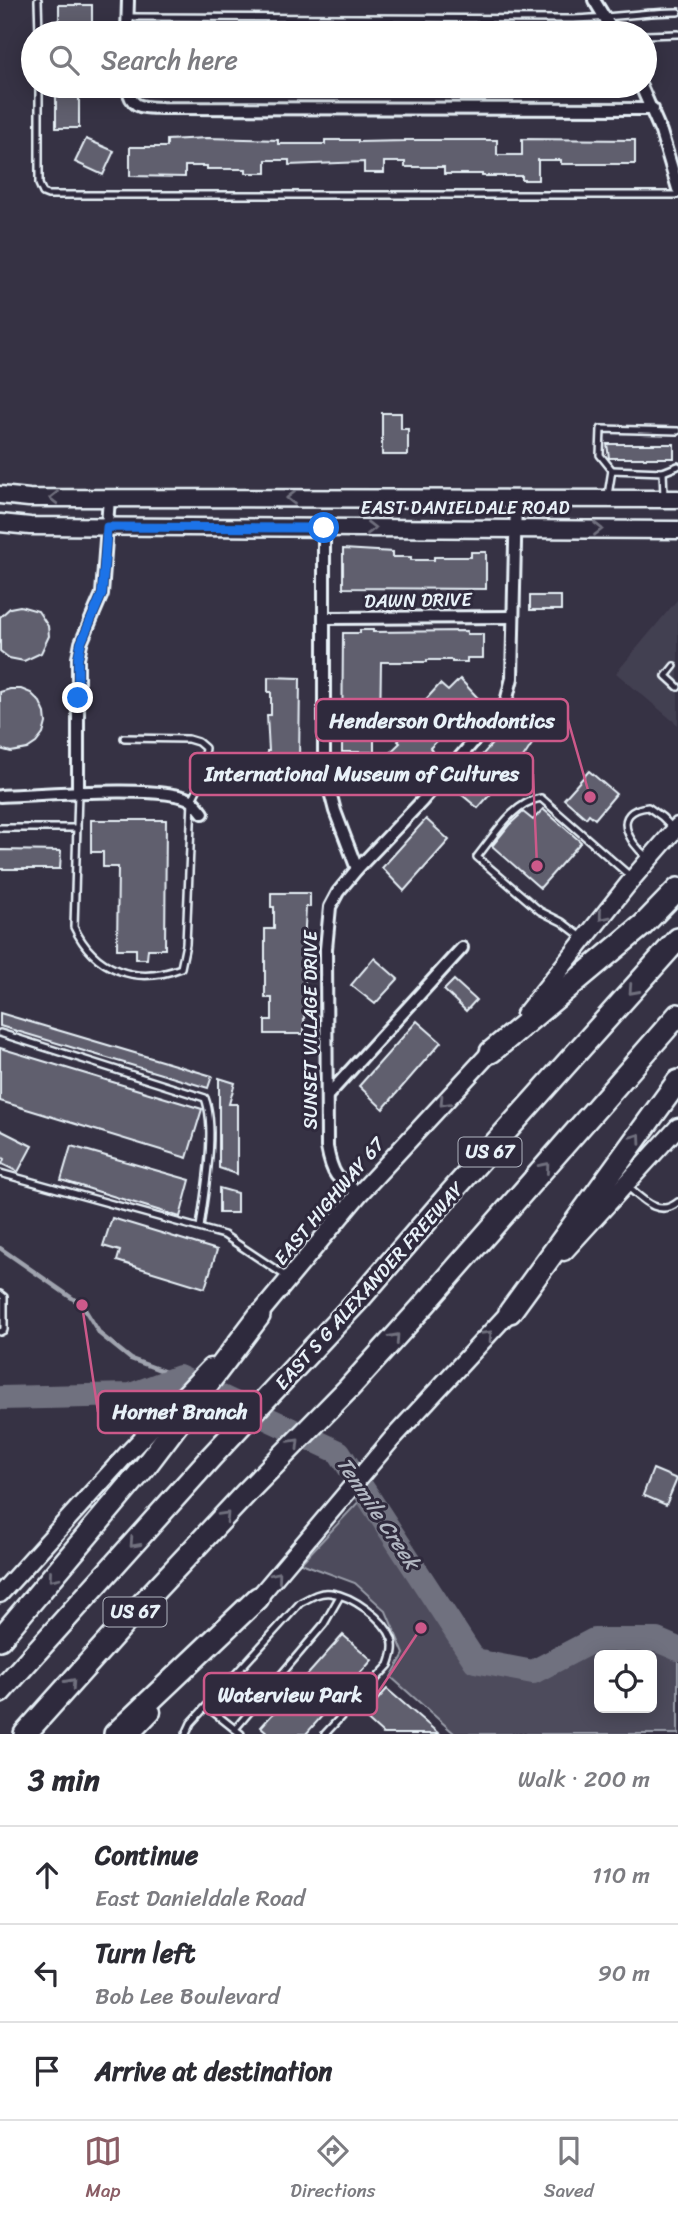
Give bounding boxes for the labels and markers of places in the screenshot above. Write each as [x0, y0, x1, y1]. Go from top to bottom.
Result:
callout: Henderson Orthodontics [316, 699, 568, 741]
callout: International Museum of Cultures [190, 753, 533, 795]
callout: Hornet Branch [98, 1391, 261, 1433]
callout: Waterview Park [204, 1673, 377, 1715]

